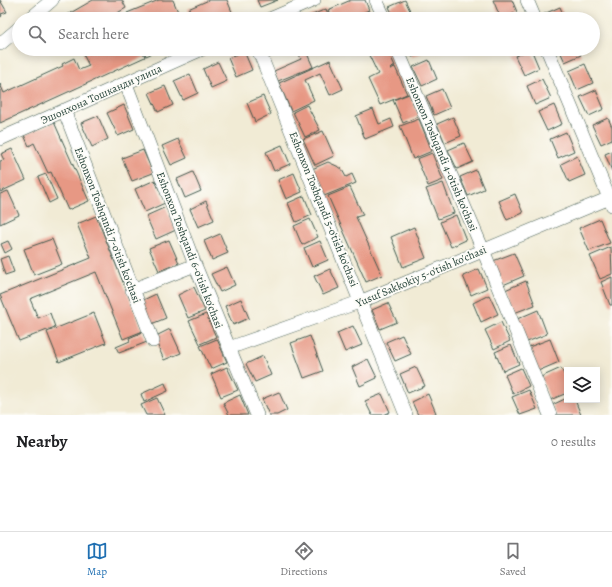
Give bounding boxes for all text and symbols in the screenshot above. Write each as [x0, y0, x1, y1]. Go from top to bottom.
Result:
search box [12, 12, 600, 56]
icon: search [26, 23, 48, 45]
text: Search here [58, 24, 129, 44]
street label: Эшонхона Тошканди улица [38, 61, 165, 128]
street label: Eshonxon Toshqandi 4-o'tish ko'chasi [402, 75, 481, 234]
street label: Eshonxon Toshqandi 5-o'tish ko'chasi [285, 129, 362, 289]
street label: Eshonxon Toshqandi 7-o'tish ko'chasi [71, 145, 144, 305]
street label: Eshonxon Toshqandi 6-o'tish ko'chasi [153, 170, 226, 331]
street label: Yusuf Sakkokiy 5-o'tish ko'chasi [353, 242, 489, 311]
map controls [564, 367, 600, 403]
button: layers [564, 367, 600, 403]
text: Nearby [16, 430, 67, 453]
text: 0 results [551, 433, 596, 450]
tab: Map [86, 540, 108, 579]
tab: Directions [280, 540, 328, 579]
tab: Saved [500, 540, 526, 579]

